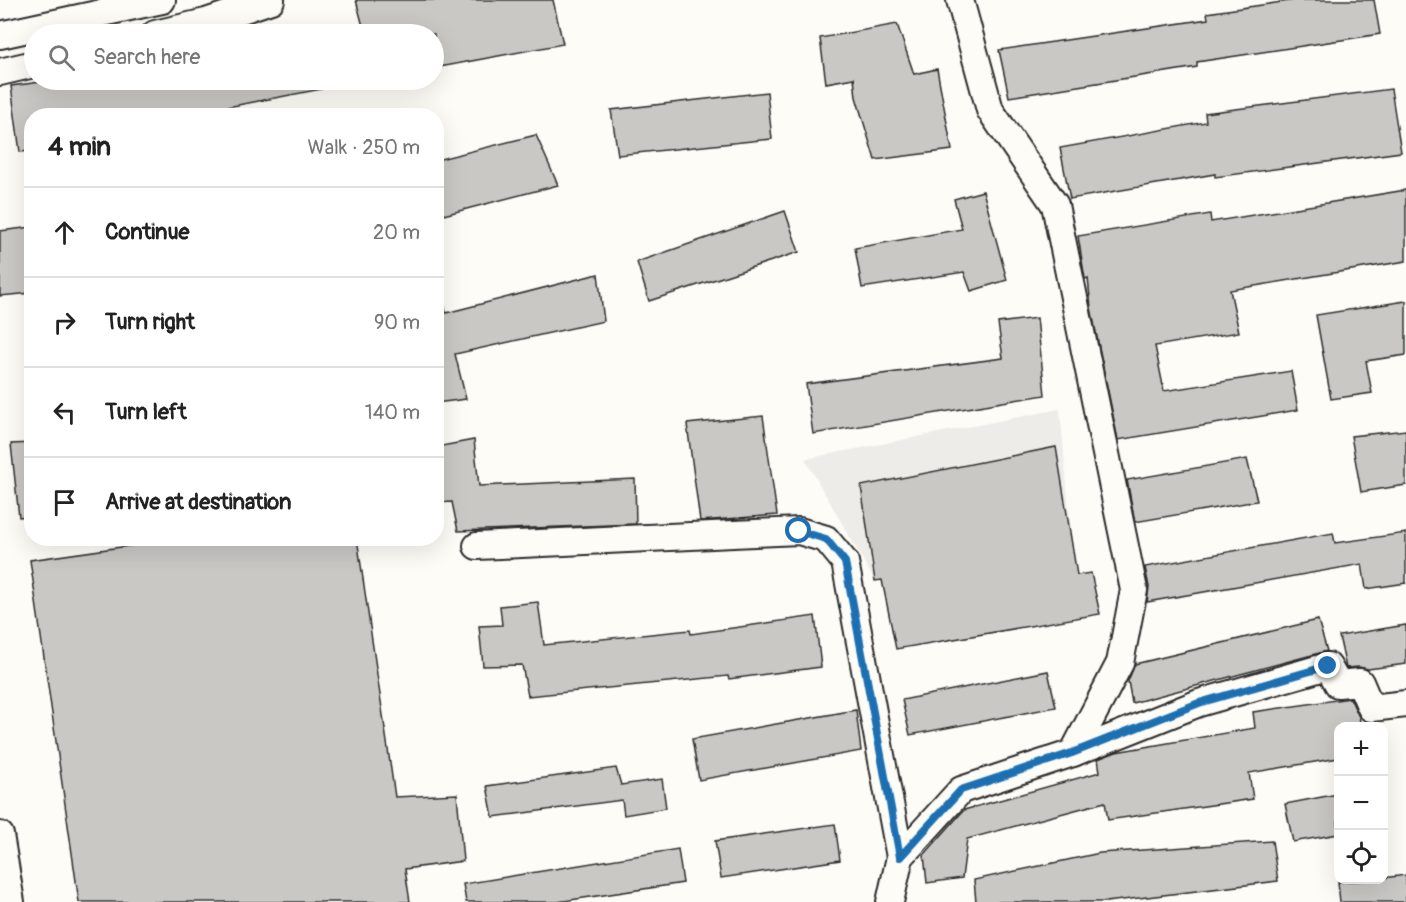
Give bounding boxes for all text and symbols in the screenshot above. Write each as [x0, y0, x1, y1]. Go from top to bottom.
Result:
search box [24, 24, 444, 90]
icon: search [45, 41, 78, 74]
text: Search here [93, 43, 200, 71]
text: 4 min [48, 131, 111, 163]
text: Walk · 250 m [308, 135, 420, 160]
icon: ahead [48, 216, 81, 249]
text: Continue [105, 218, 189, 246]
text: 20 m [373, 220, 420, 245]
icon: right [48, 306, 81, 339]
text: Turn right [105, 308, 195, 336]
text: 90 m [374, 310, 420, 335]
icon: left [48, 396, 81, 429]
text: Turn left [105, 398, 187, 426]
text: 140 m [365, 400, 420, 425]
icon: arrive [48, 486, 81, 519]
text: Arrive at destination [105, 488, 291, 516]
route start [785, 517, 811, 543]
route end [1314, 652, 1340, 678]
map controls [1334, 722, 1388, 884]
button: + [1334, 722, 1388, 776]
button: − [1334, 776, 1388, 830]
button: locate [1334, 830, 1388, 884]

